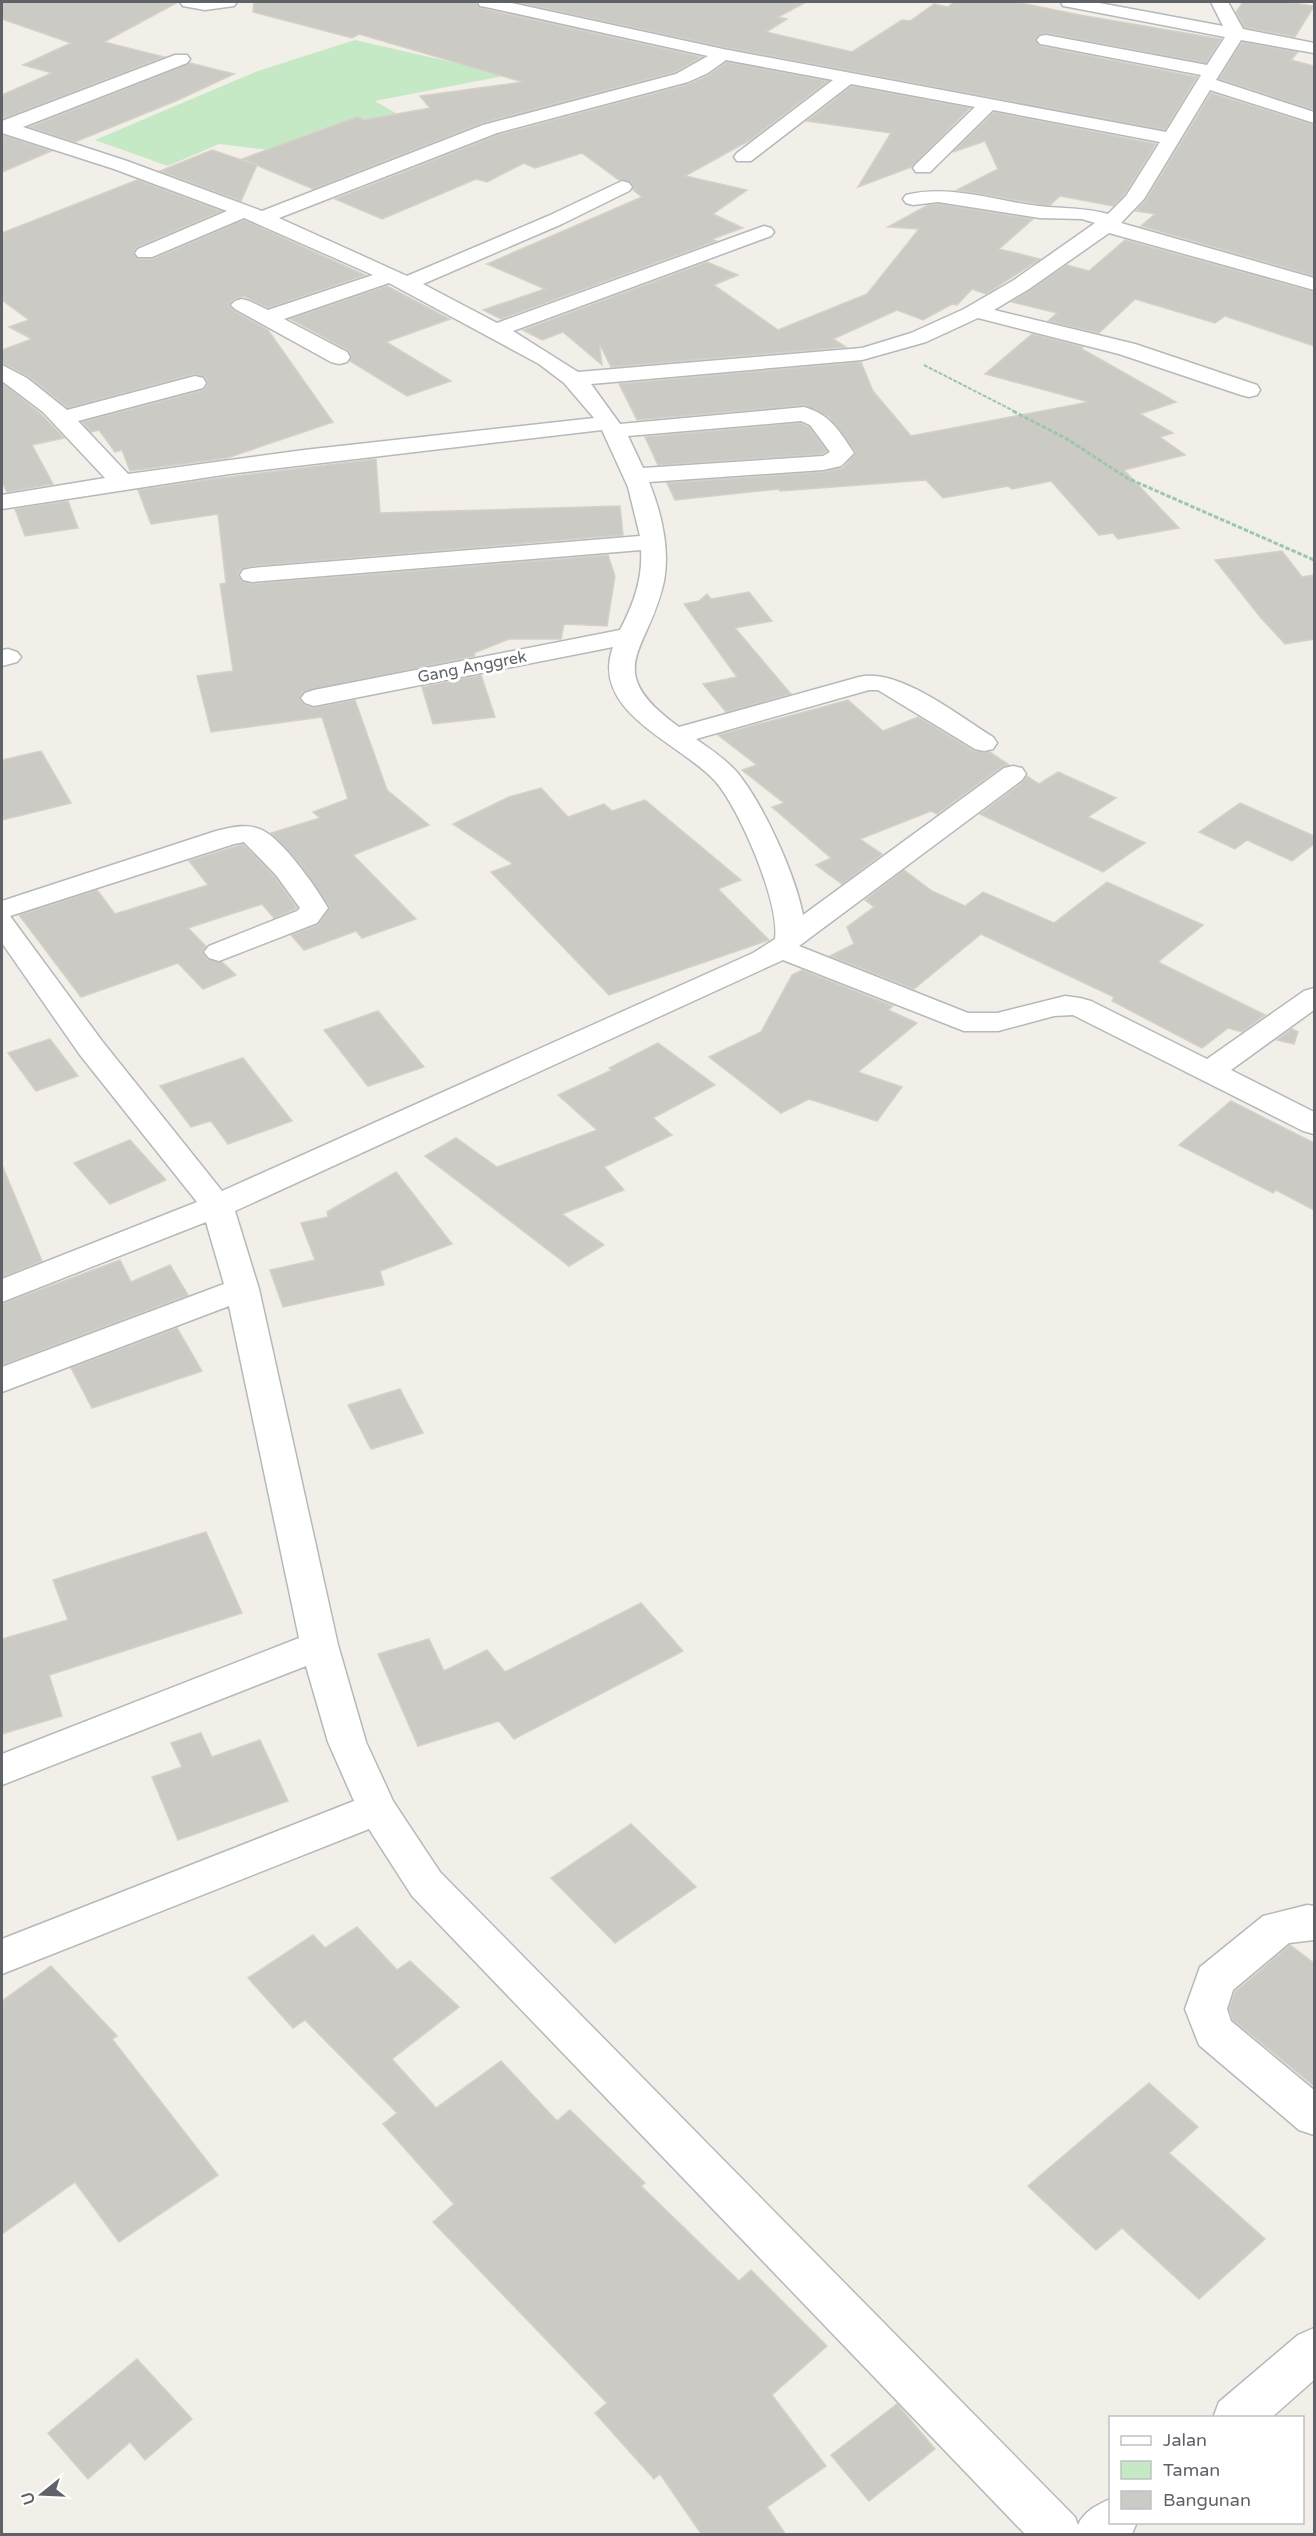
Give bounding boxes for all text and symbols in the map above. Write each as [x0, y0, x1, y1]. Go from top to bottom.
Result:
street label: Gang Anggrek [416, 647, 528, 687]
legend [1109, 2416, 1304, 2524]
text: Jalan [1163, 2429, 1207, 2451]
text: Taman [1163, 2459, 1220, 2481]
north arrow [12, 2464, 72, 2524]
text: U [17, 2489, 40, 2507]
text: Bangunan [1163, 2489, 1251, 2511]

